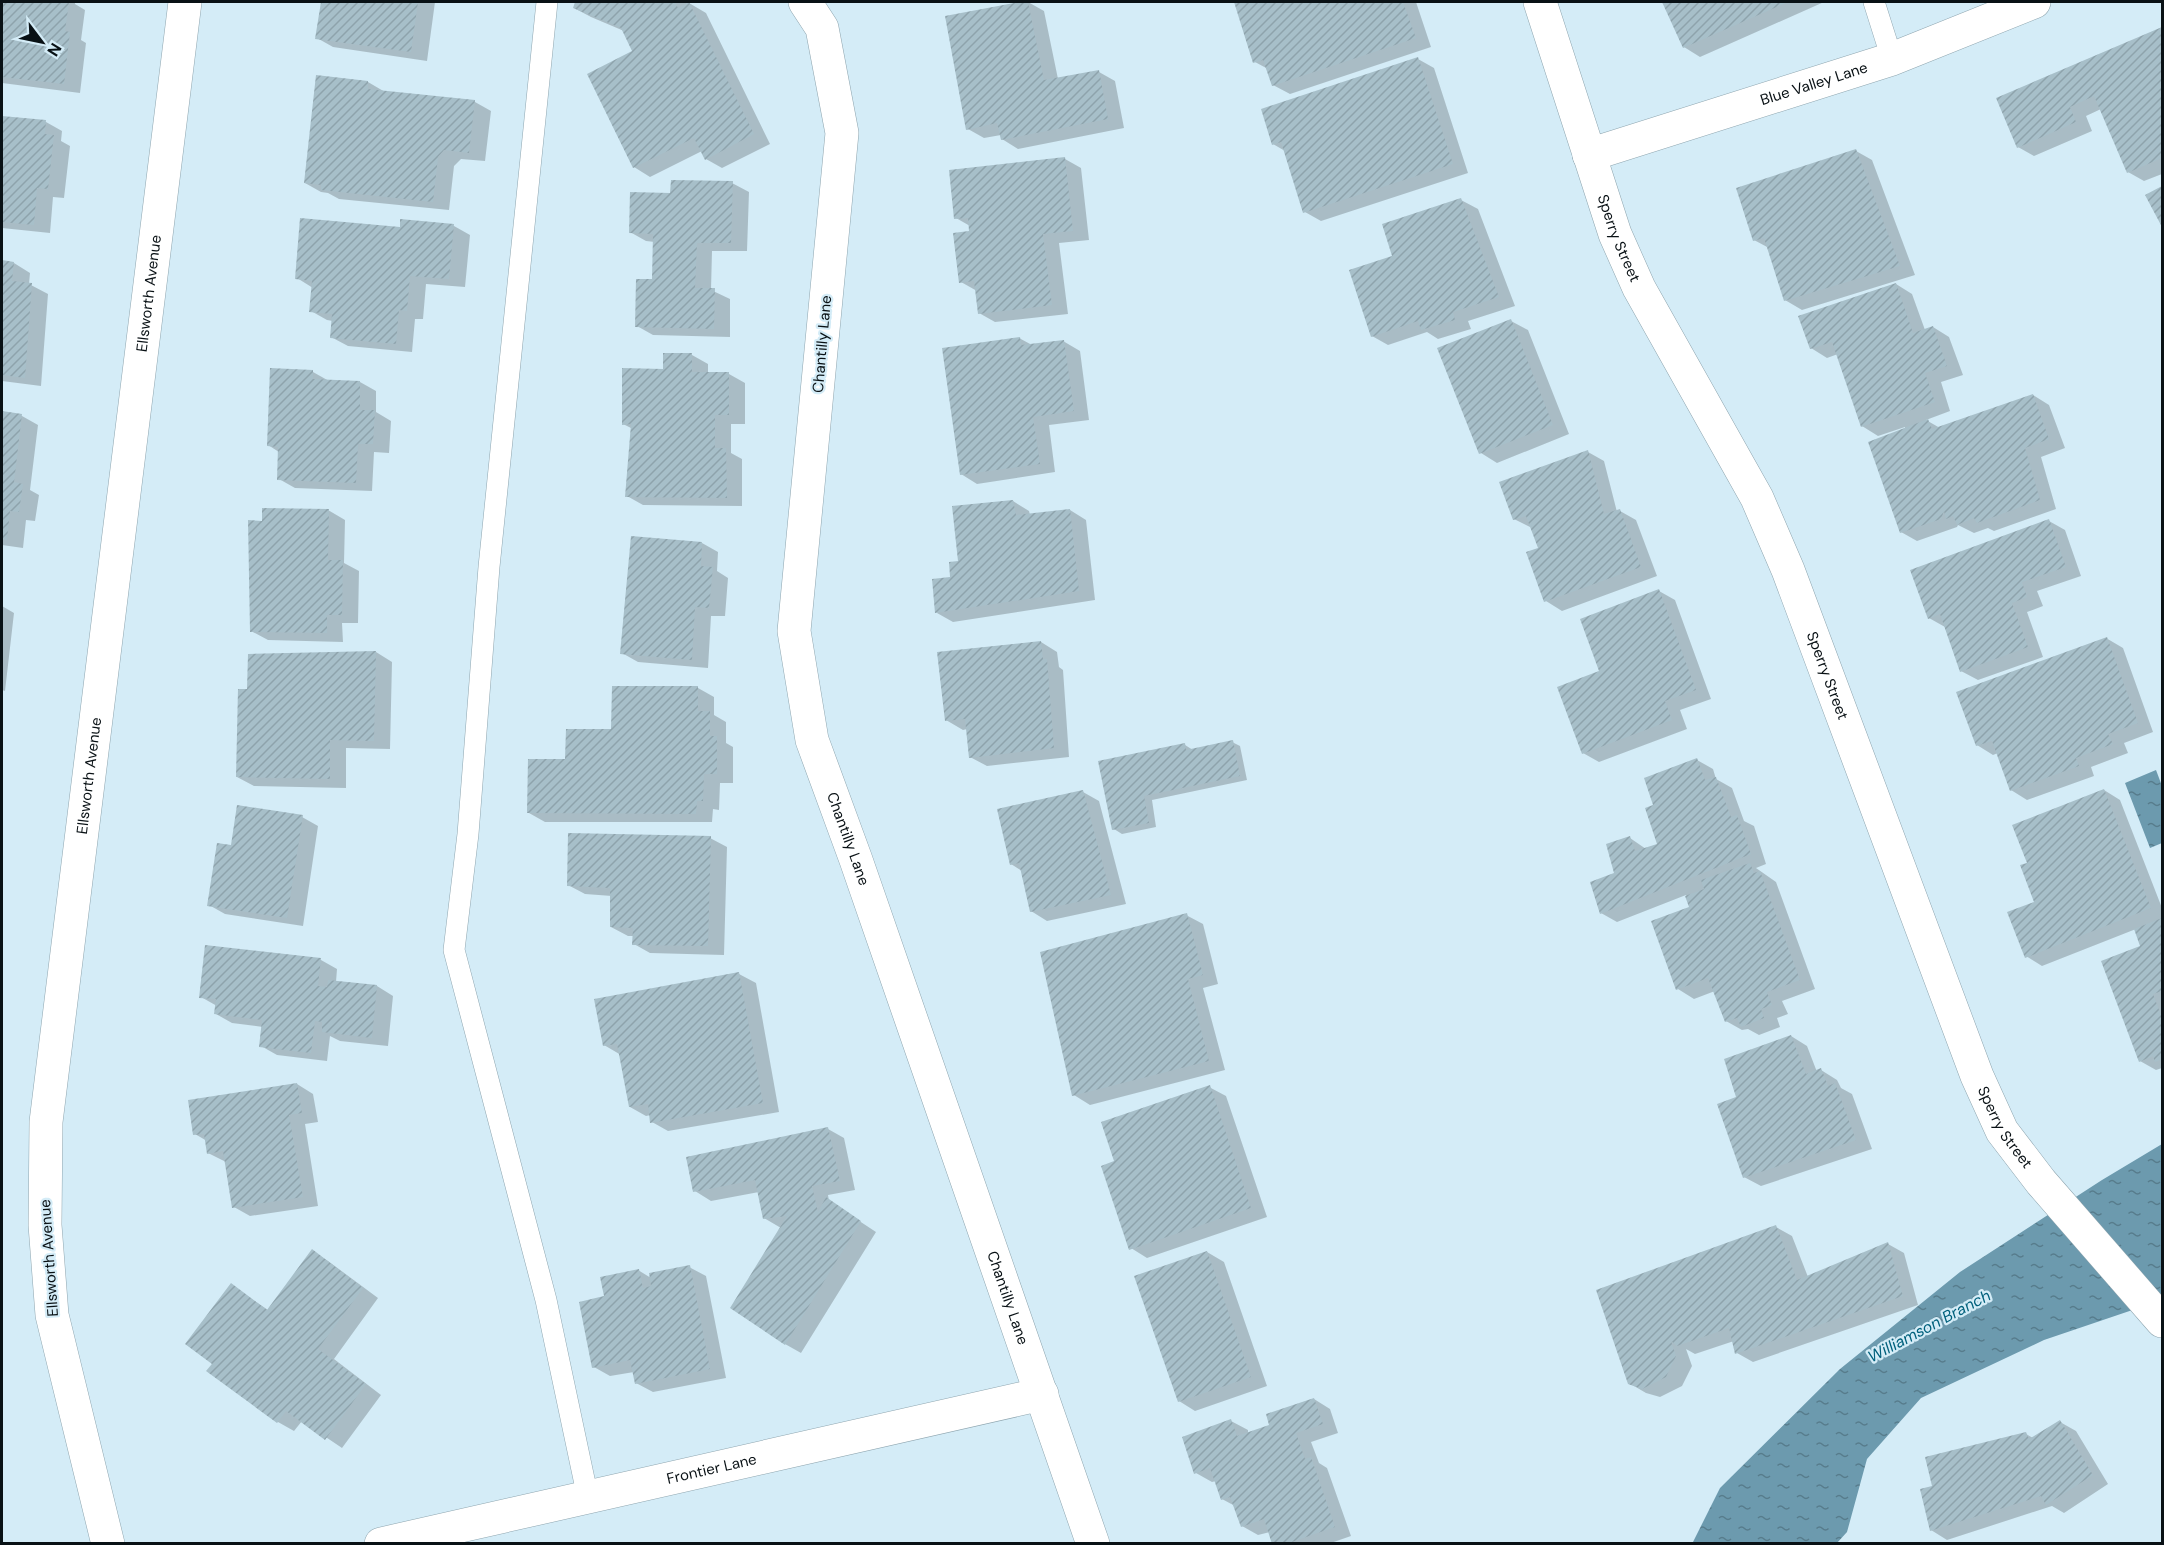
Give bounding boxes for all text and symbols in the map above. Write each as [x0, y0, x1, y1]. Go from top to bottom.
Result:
north arrow [12, 12, 72, 72]
text: N [42, 39, 66, 60]
street label: Blue Valley Lane [1758, 57, 1870, 110]
street label: Sperry Street [1593, 192, 1645, 285]
street label: Ellsworth Avenue [132, 234, 166, 353]
street label: Chantilly Lane [808, 294, 836, 394]
street label: Sperry Street [1802, 629, 1853, 723]
street label: Ellsworth Avenue [72, 716, 106, 835]
street label: Chantilly Lane [822, 789, 874, 888]
street label: Sperry Street [1973, 1083, 2037, 1173]
street label: Ellsworth Avenue [35, 1199, 63, 1317]
street label: Chantilly Lane [982, 1248, 1033, 1347]
water label: Williamson Branch [1864, 1285, 1994, 1367]
street label: Frontier Lane [665, 1449, 758, 1489]

